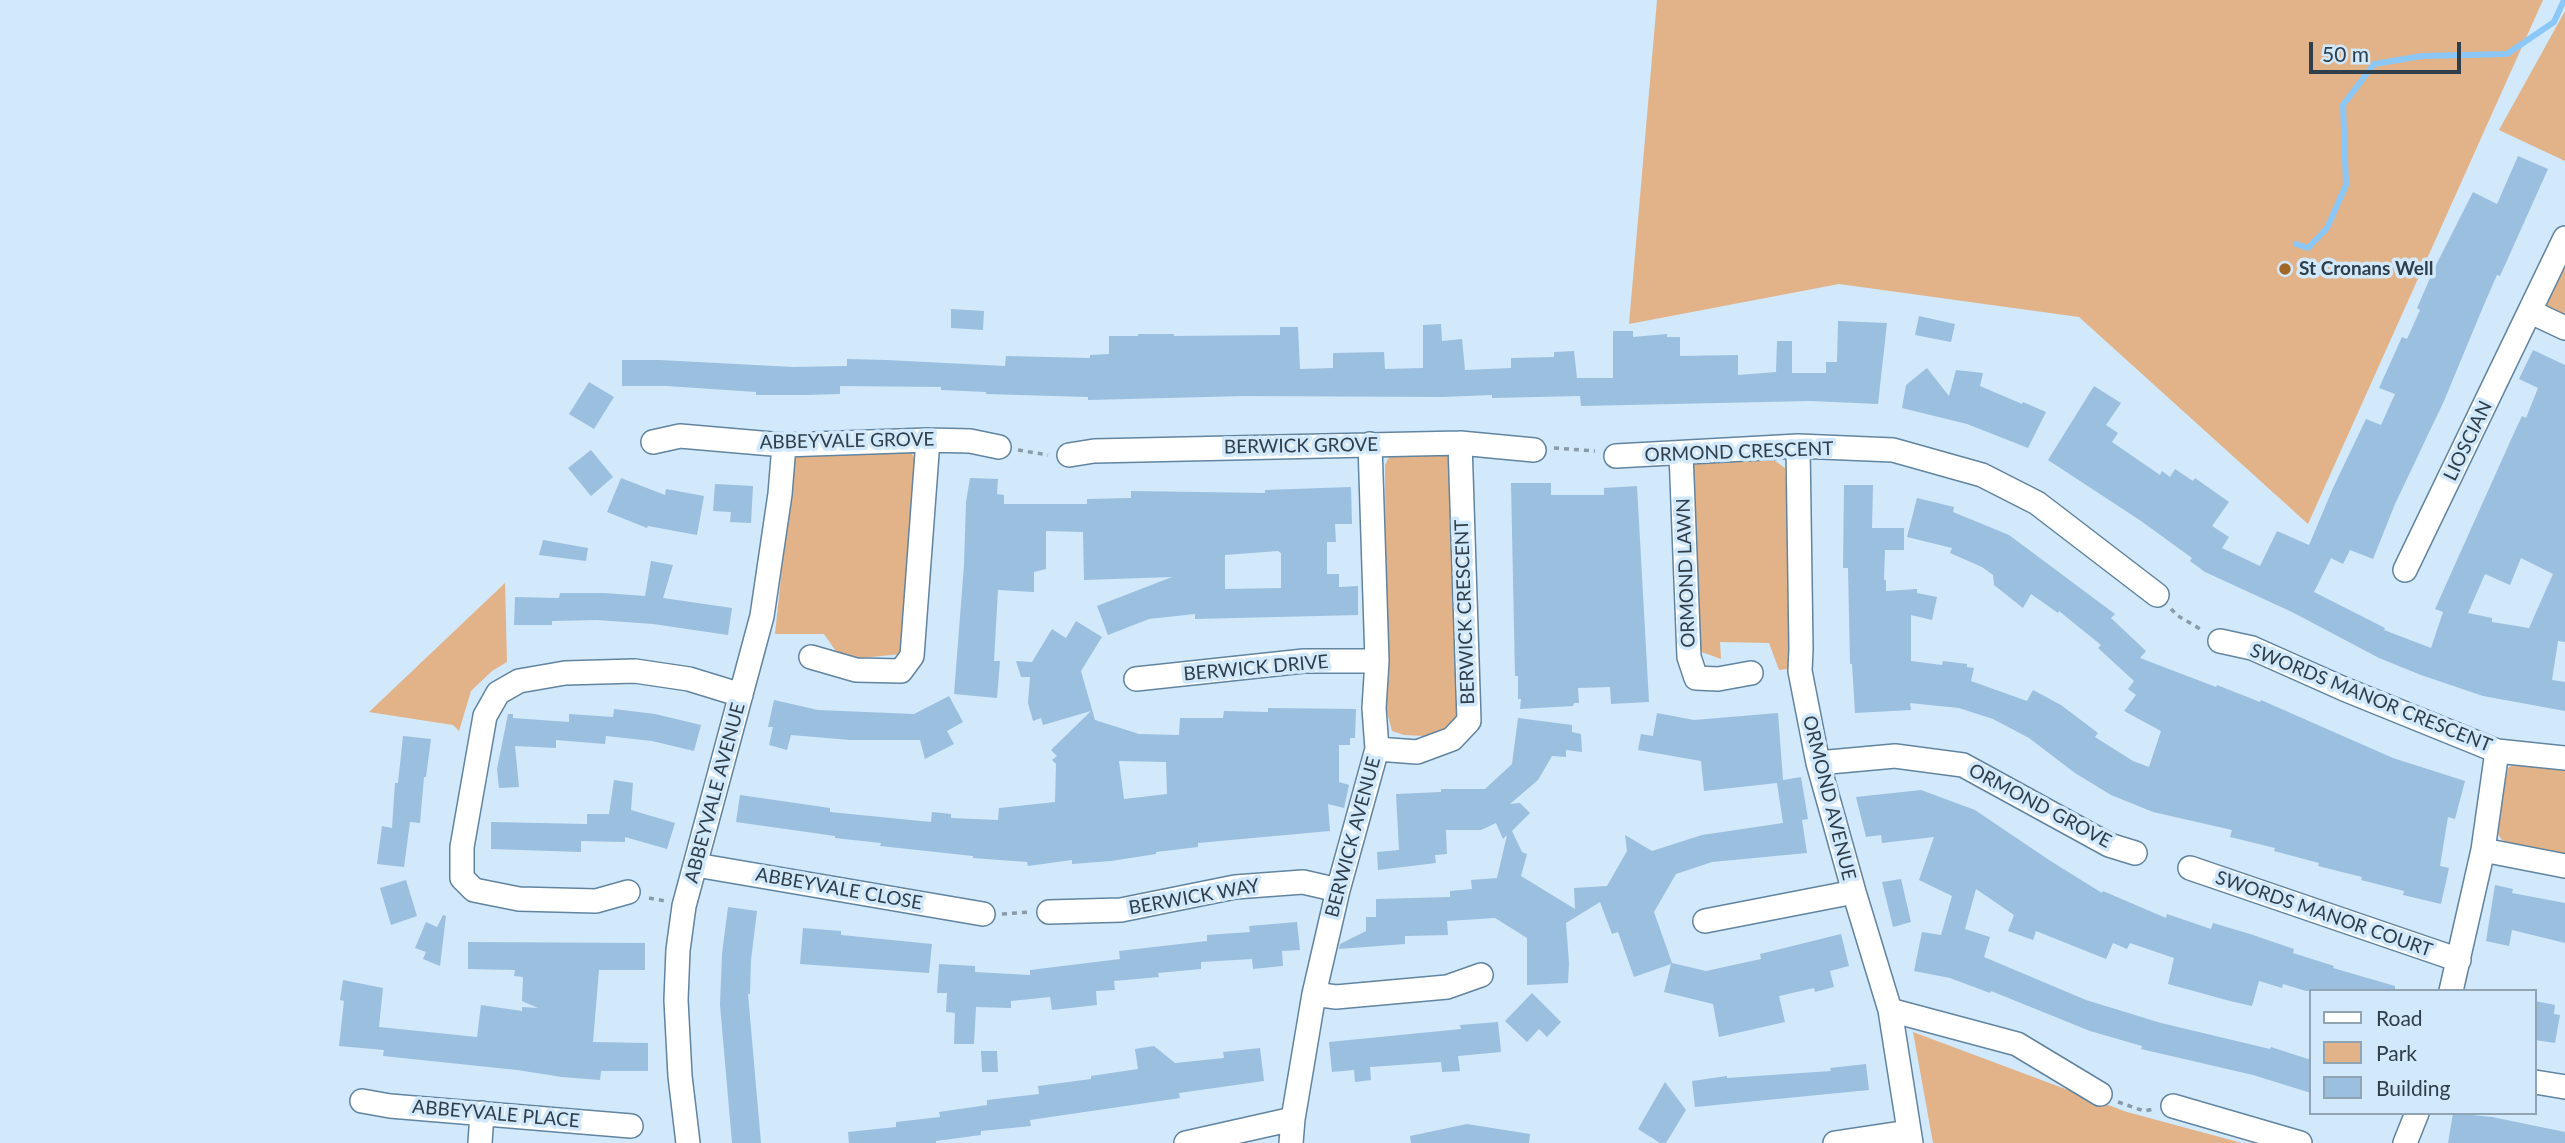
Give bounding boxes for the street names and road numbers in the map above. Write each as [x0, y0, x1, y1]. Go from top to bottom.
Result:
street label: LIOSCIAN [2439, 397, 2497, 485]
street label: ABBEYVALE GROVE [759, 428, 935, 454]
street label: BERWICK GROVE [1224, 433, 1378, 459]
street label: ORMOND CRESCENT [1644, 437, 1834, 467]
street label: ORMOND LAWN [1672, 498, 1700, 648]
street label: BERWICK CRESCENT [1450, 519, 1480, 705]
street label: SWORDS MANOR CRESCENT [2247, 639, 2495, 757]
street label: BERWICK DRIVE [1182, 650, 1330, 686]
street label: ABBEYVALE AVENUE [680, 700, 750, 886]
street label: ORMOND AVENUE [1798, 713, 1860, 883]
street label: BERWICK AVENUE [1321, 754, 1385, 920]
street label: ORMOND GROVE [1965, 759, 2115, 853]
street label: ABBEYVALE CLOSE [754, 863, 924, 915]
street label: SWORDS MANOR COURT [2213, 866, 2435, 962]
street label: BERWICK WAY [1127, 874, 1261, 920]
street label: ABBEYVALE PLACE [411, 1095, 581, 1133]

